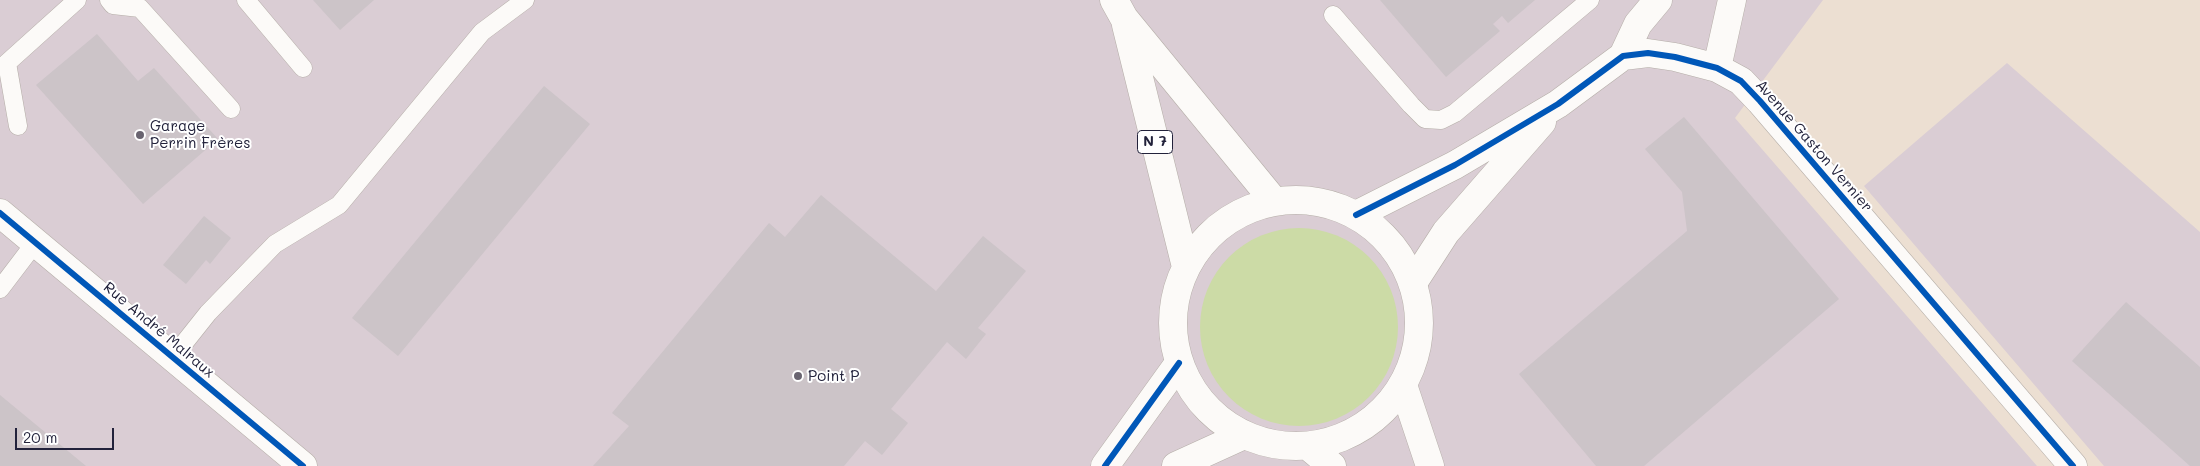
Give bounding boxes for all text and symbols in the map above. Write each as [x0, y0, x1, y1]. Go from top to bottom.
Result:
street label: Avenue Gaston Vernier [1752, 76, 1876, 216]
place label: Garage Perrin Frères [150, 117, 251, 152]
marker: Garage Perrin Frères [134, 129, 146, 141]
road number: N 7 [1138, 130, 1172, 154]
street label: Rue André Malraux [100, 278, 218, 382]
place label: Point P [808, 367, 860, 385]
marker: Point P [792, 370, 804, 382]
scale bar [18, 418, 116, 450]
text: 20 m [23, 427, 57, 447]

